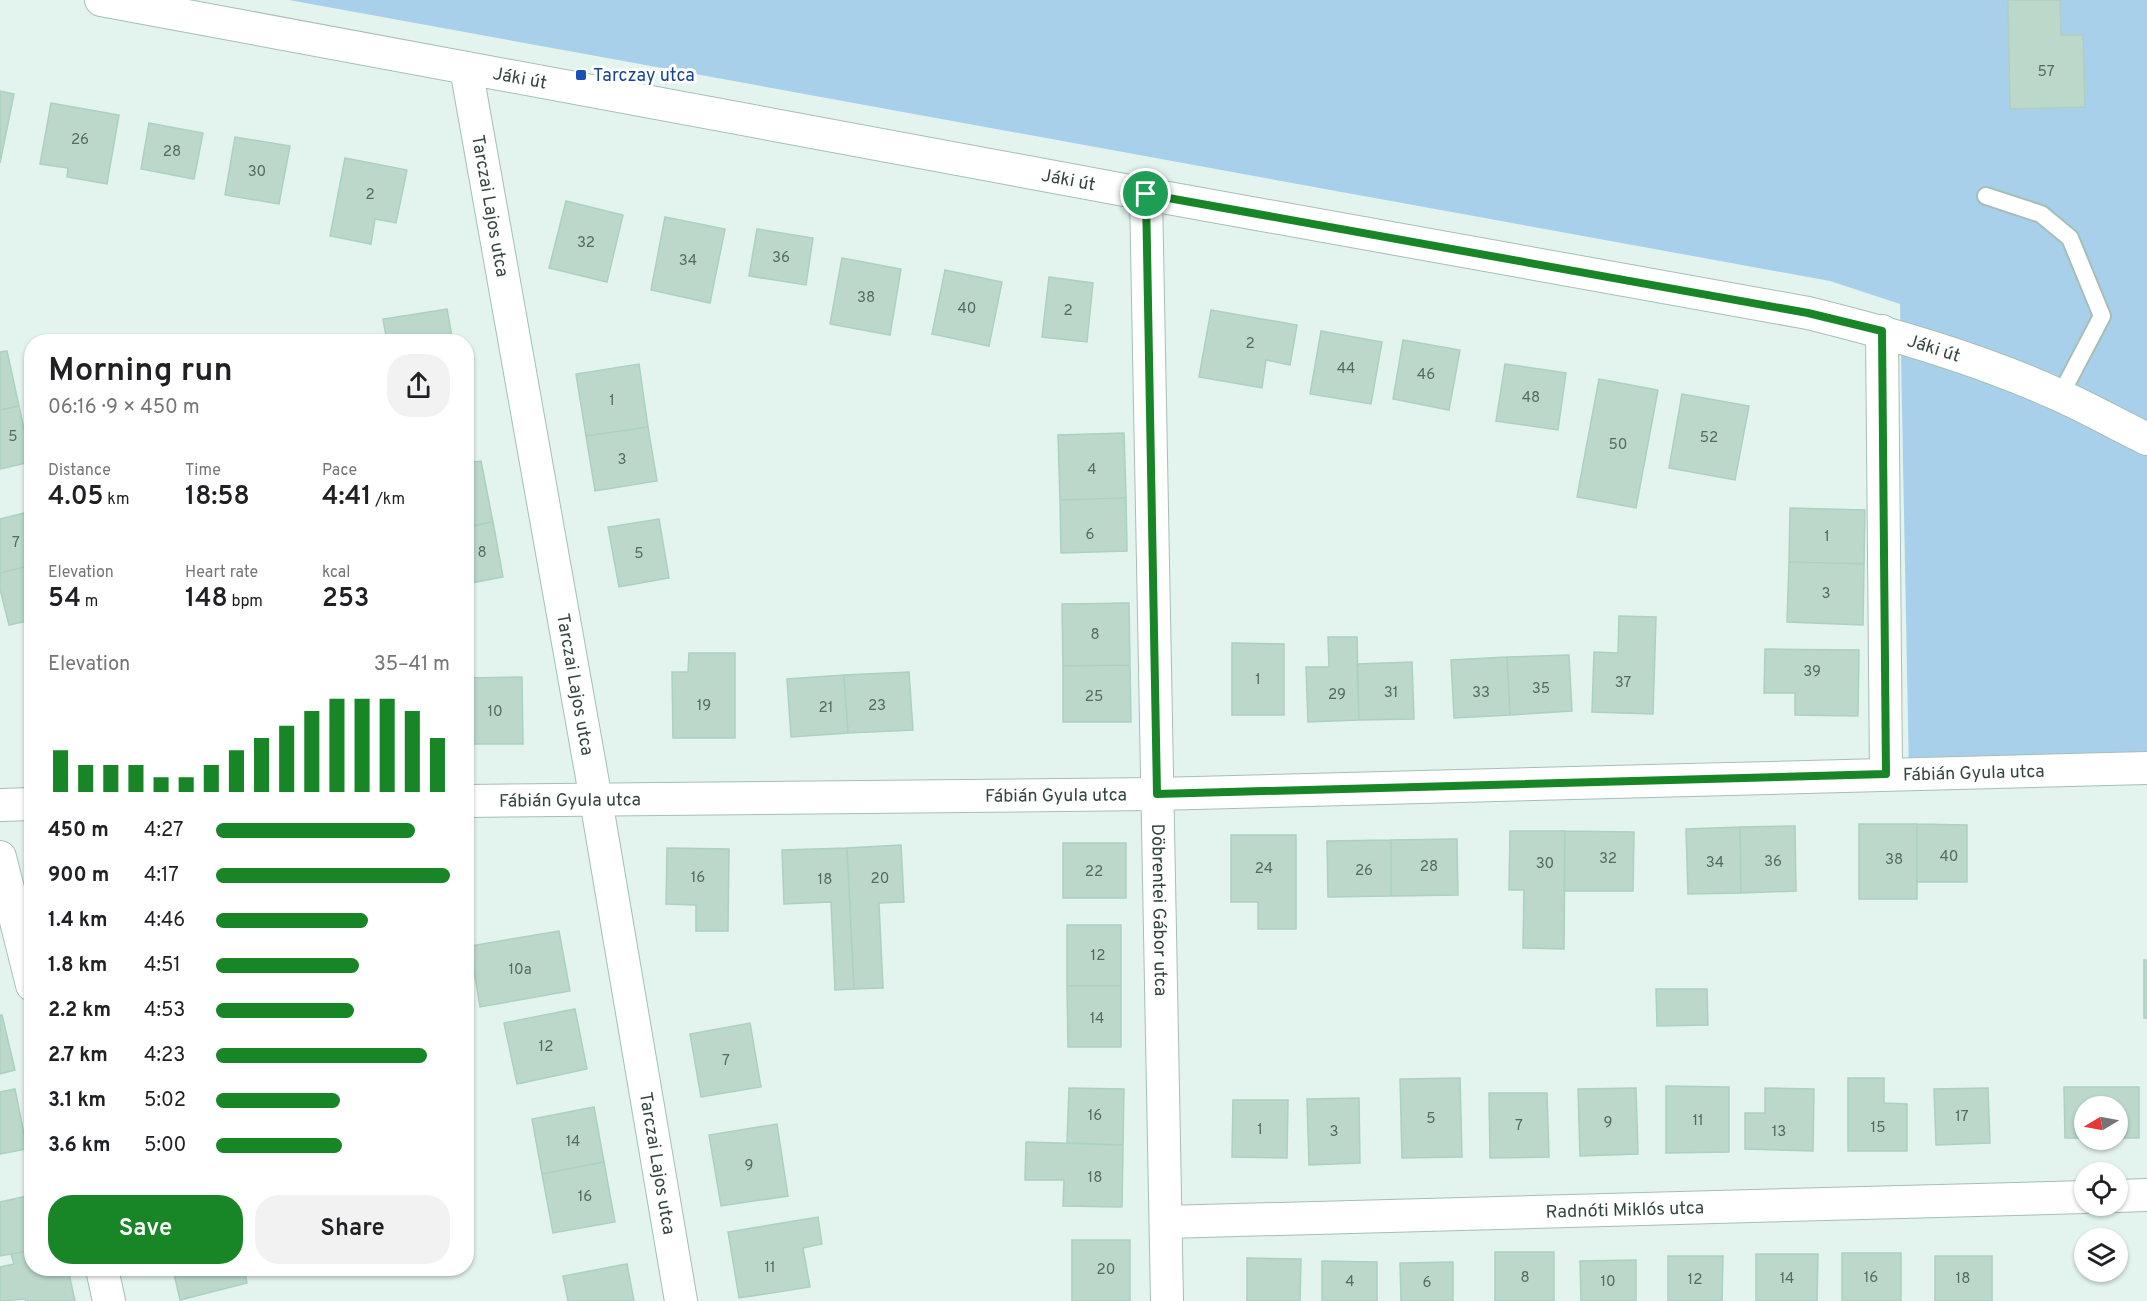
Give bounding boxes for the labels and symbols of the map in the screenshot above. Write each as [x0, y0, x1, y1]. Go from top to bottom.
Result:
street label: Jáki út [491, 63, 549, 96]
house number: 57 [2038, 63, 2055, 82]
place label: Tarczay utca [593, 65, 695, 88]
marker: Tarczay utca [574, 68, 588, 82]
house number: 26 [71, 131, 89, 150]
street label: Tarczai Lajos utca [465, 133, 513, 279]
house number: 28 [163, 143, 181, 162]
house number: 30 [248, 163, 266, 182]
street label: Jáki út [1039, 165, 1097, 197]
pin [1120, 168, 1171, 219]
house number: 2 [365, 186, 375, 205]
house number: 32 [577, 234, 595, 253]
house number: 36 [772, 249, 790, 268]
house number: 34 [679, 252, 697, 271]
house number: 38 [857, 289, 875, 308]
house number: 40 [958, 300, 976, 319]
house number: 2 [1063, 302, 1073, 321]
street label: Jáki út [1904, 330, 1963, 369]
house number: 2 [1245, 335, 1255, 354]
house number: 44 [1337, 360, 1355, 379]
house number: 46 [1417, 366, 1435, 385]
house number: 48 [1522, 389, 1540, 408]
house number: 1 [609, 392, 615, 411]
house number: 5 [8, 428, 18, 447]
house number: 52 [1700, 429, 1718, 448]
house number: 50 [1609, 436, 1627, 455]
house number: 3 [617, 451, 627, 470]
house number: 4 [1087, 461, 1097, 480]
house number: 6 [1086, 526, 1095, 545]
house number: 1 [1824, 528, 1830, 547]
house number: 7 [12, 534, 20, 553]
house number: 8 [477, 544, 487, 563]
house number: 5 [634, 545, 644, 564]
house number: 3 [1821, 585, 1831, 604]
street label: Tarczai Lajos utca [550, 612, 598, 758]
house number: 8 [1090, 626, 1100, 645]
house number: 39 [1803, 663, 1821, 682]
house number: 1 [1255, 671, 1261, 690]
house number: 37 [1615, 674, 1632, 693]
house number: 35 [1532, 680, 1550, 699]
house number: 31 [1384, 684, 1398, 703]
house number: 33 [1472, 684, 1490, 703]
house number: 29 [1328, 686, 1346, 705]
house number: 25 [1085, 688, 1103, 707]
house number: 19 [697, 697, 711, 716]
house number: 23 [868, 697, 886, 716]
house number: 21 [819, 699, 833, 718]
house number: 10 [487, 703, 503, 722]
street label: Fábián Gyula utca [1902, 761, 2045, 787]
street label: Fábián Gyula utca [985, 784, 1127, 809]
street label: Fábián Gyula utca [499, 789, 641, 814]
street label: Döbrentei Gábor utca [1145, 823, 1171, 996]
house number: 40 [1940, 848, 1958, 867]
house number: 32 [1599, 850, 1617, 869]
house number: 38 [1885, 851, 1903, 870]
house number: 36 [1764, 853, 1782, 872]
house number: 34 [1706, 854, 1724, 873]
house number: 30 [1536, 855, 1554, 874]
house number: 28 [1420, 858, 1438, 877]
house number: 24 [1255, 860, 1273, 879]
house number: 26 [1355, 862, 1373, 881]
house number: 22 [1085, 863, 1103, 882]
house number: 16 [691, 869, 705, 888]
house number: 20 [871, 870, 889, 889]
house number: 18 [818, 871, 832, 890]
house number: 12 [1091, 947, 1105, 966]
house number: 10a [508, 961, 532, 980]
house number: 14 [1090, 1010, 1104, 1029]
house number: 12 [539, 1038, 553, 1057]
house number: 7 [722, 1052, 730, 1071]
street label: Tarczai Lajos utca [633, 1091, 680, 1237]
north arrow [2074, 1096, 2128, 1150]
house number: 16 [1088, 1107, 1102, 1126]
house number: 17 [1955, 1108, 1969, 1127]
house number: 5 [1426, 1110, 1436, 1129]
house number: 11 [1692, 1112, 1704, 1131]
house number: 9 [1604, 1114, 1612, 1133]
house number: 7 [1515, 1117, 1523, 1136]
house number: 15 [1871, 1119, 1885, 1138]
house number: 1 [1257, 1121, 1263, 1140]
house number: 3 [1329, 1123, 1339, 1142]
house number: 13 [1772, 1123, 1786, 1142]
house number: 14 [566, 1133, 580, 1152]
house number: 9 [745, 1157, 753, 1176]
house number: 18 [1088, 1169, 1102, 1188]
house number: 16 [578, 1188, 592, 1207]
street label: Radnóti Miklós utca [1545, 1197, 1704, 1225]
house number: 11 [764, 1259, 776, 1278]
house number: 20 [1097, 1261, 1115, 1280]
house number: 8 [1520, 1269, 1530, 1288]
house number: 16 [1864, 1269, 1878, 1288]
house number: 14 [1780, 1270, 1794, 1289]
house number: 18 [1956, 1270, 1970, 1289]
house number: 12 [1688, 1271, 1702, 1290]
house number: 4 [1345, 1273, 1355, 1292]
house number: 10 [1600, 1273, 1616, 1292]
house number: 6 [1423, 1274, 1432, 1293]

